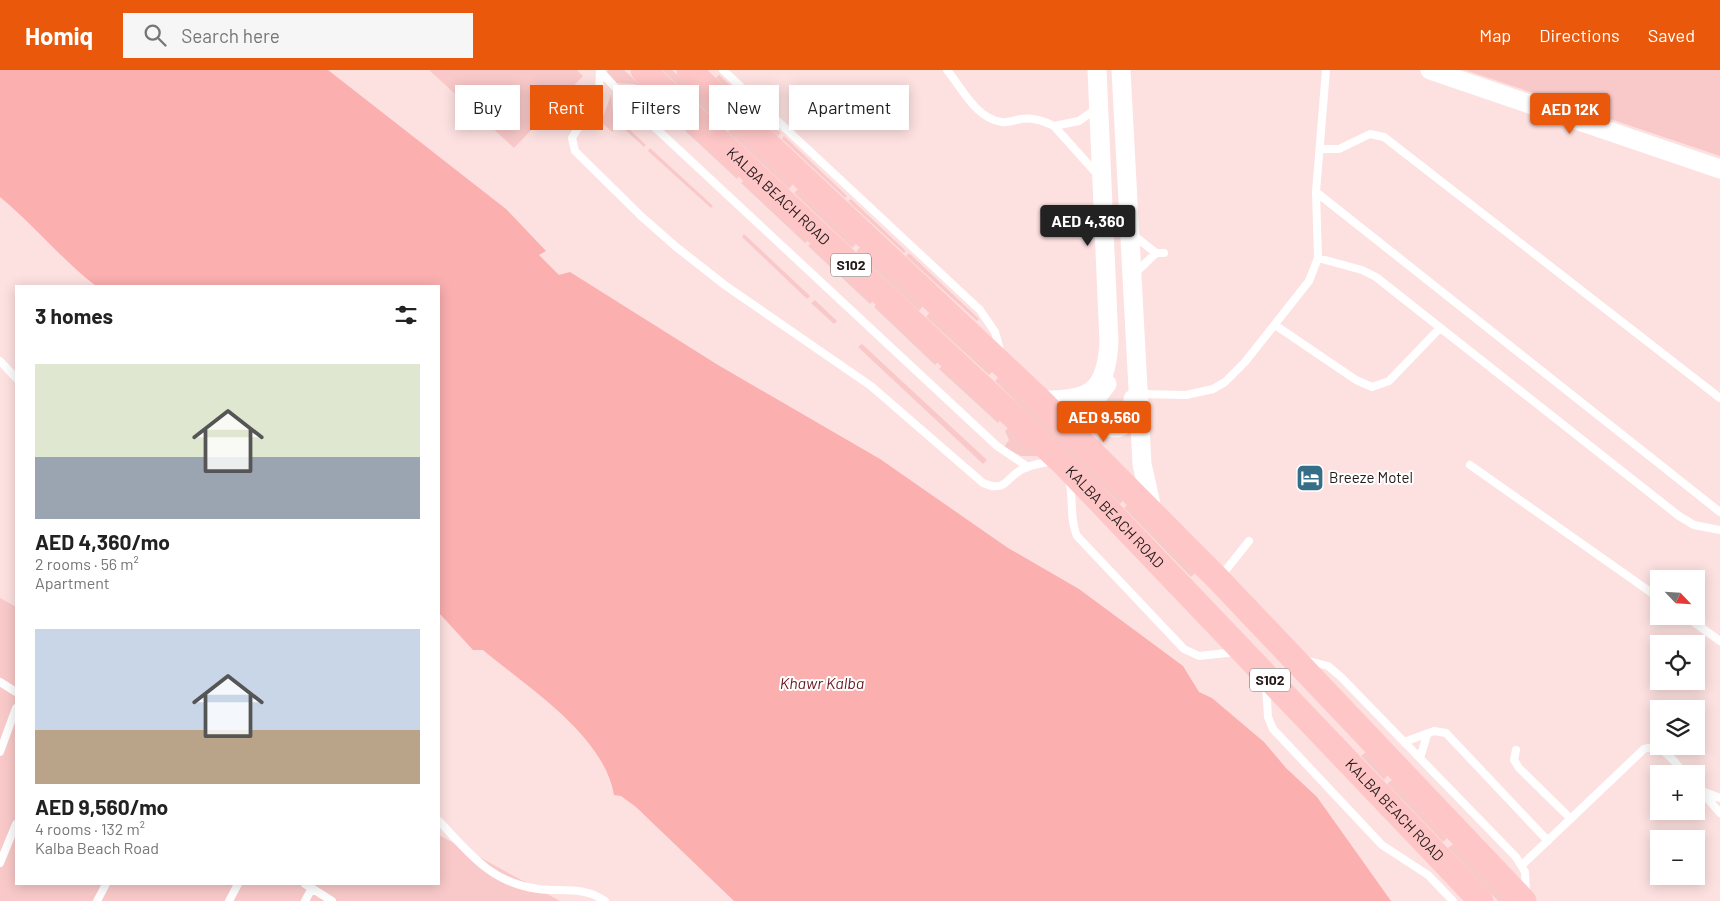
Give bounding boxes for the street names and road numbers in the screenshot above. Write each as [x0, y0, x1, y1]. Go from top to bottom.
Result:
street label: KALBA BEACH ROAD [723, 143, 834, 248]
road number: S102 [831, 254, 871, 276]
street label: KALBA BEACH ROAD [1062, 461, 1168, 571]
road number: S102 [1250, 668, 1290, 692]
street label: KALBA BEACH ROAD [1342, 754, 1448, 864]

